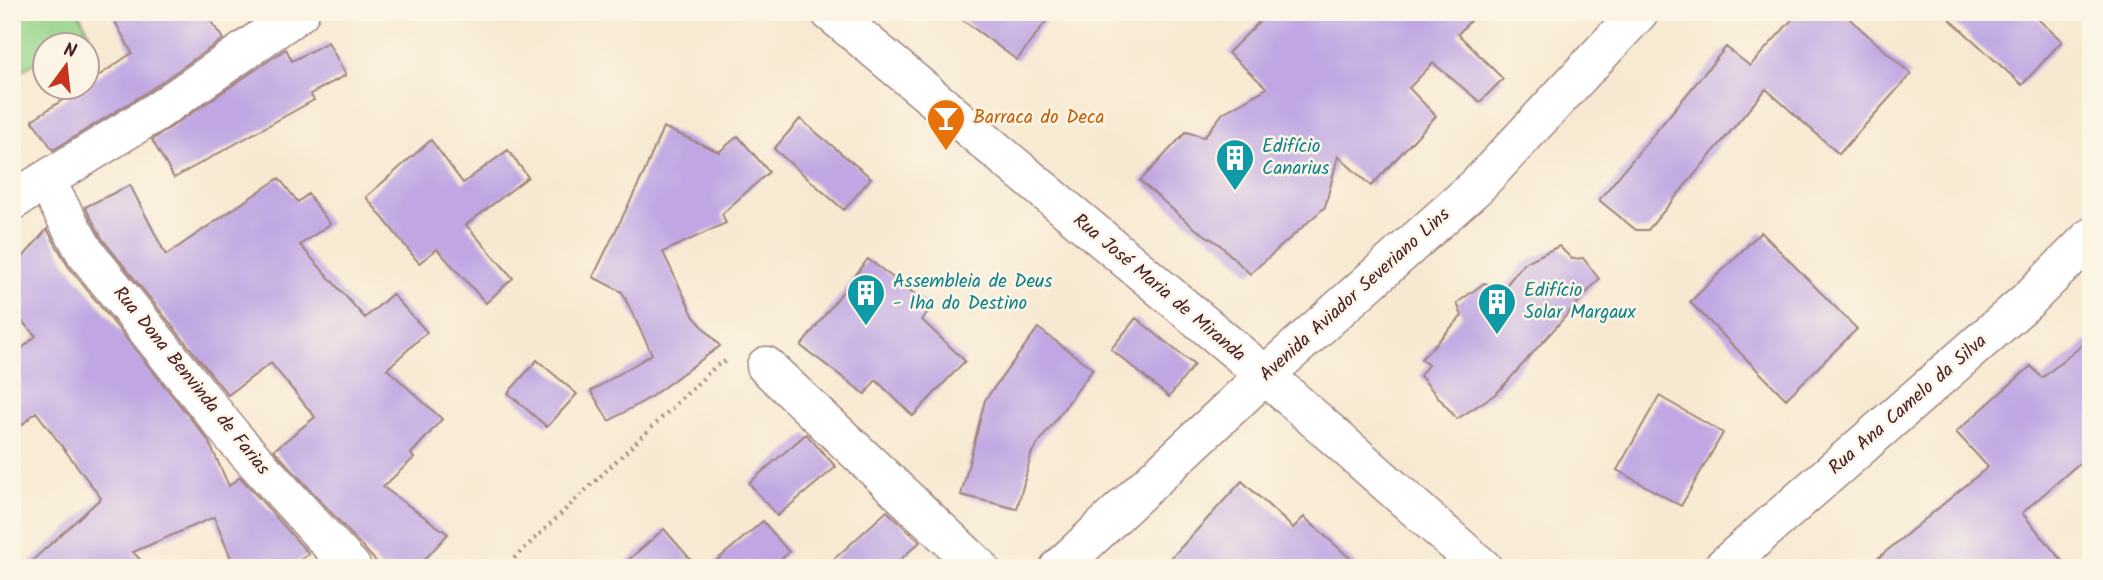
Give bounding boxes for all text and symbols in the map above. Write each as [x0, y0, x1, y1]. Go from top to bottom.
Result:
north arrow [32, 32, 102, 102]
text: N [60, 35, 80, 68]
bar icon: Barraca do Deca [925, 97, 967, 152]
place label: Barraca do Deca [973, 103, 1104, 133]
place label: Edifício Canarius [1262, 132, 1329, 184]
building icon: Edifício Canarius [1214, 137, 1256, 192]
street label: Avenida Aviador Severiano Lins [1253, 201, 1457, 389]
street label: Rua José Maria de Miranda [1066, 206, 1252, 370]
place label: Assembleia de Deus - Iha do Destino [893, 267, 1052, 319]
building icon: Assembleia de Deus - Iha do Destino [845, 272, 887, 327]
place label: Edifício Solar Margaux [1524, 276, 1636, 328]
street label: Rua Dona Benvinda de Farias [105, 280, 277, 482]
building icon: Edifício Solar Margaux [1476, 281, 1518, 336]
street label: Rua Ana Camelo da Silva [1822, 327, 1994, 483]

